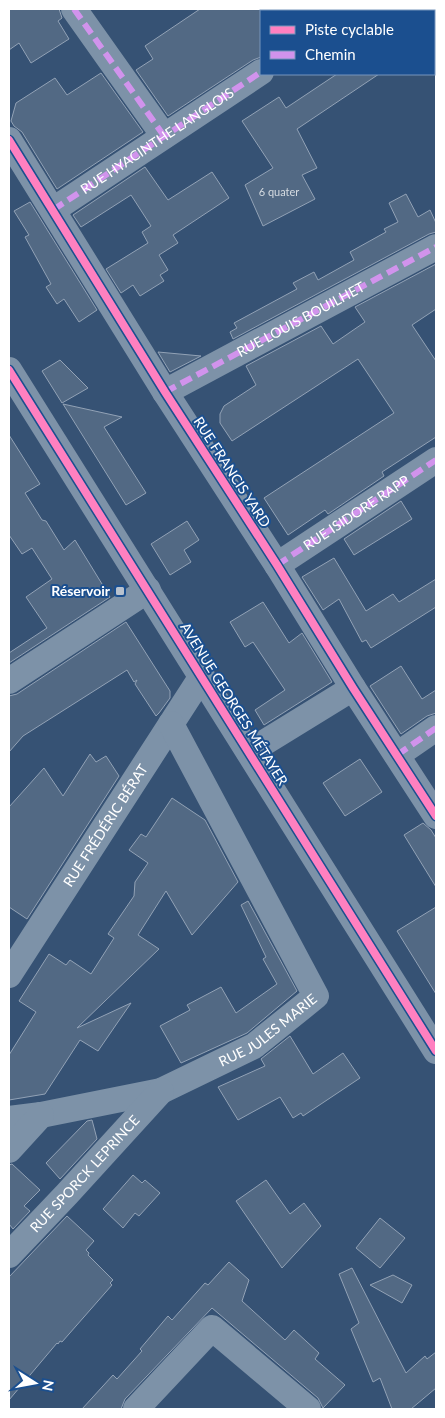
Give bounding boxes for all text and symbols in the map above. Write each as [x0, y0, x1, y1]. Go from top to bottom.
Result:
legend [260, 10, 435, 75]
text: Piste cyclable [305, 20, 394, 38]
text: Chemin [305, 45, 356, 63]
street label: RUE HYACINTHE LANGLOIS [77, 84, 237, 197]
house number: 6 quater [259, 185, 299, 198]
street label: RUE LOUIS BOUILHET [234, 277, 368, 360]
street label: RUE FRANCIS YARD [190, 413, 274, 530]
street label: RUE ISIDORE RAPP [300, 471, 412, 553]
place label: Réservoir [51, 582, 111, 599]
marker: Réservoir [114, 585, 126, 597]
street label: AVENUE GEORGES MÉTAYER [177, 619, 292, 789]
street label: RUE FRÉDÉRIC BÉRAT [59, 760, 151, 890]
street label: RUE JULES MARIE [216, 990, 320, 1070]
street label: RUE SPORCK LEPRINCE [26, 1111, 143, 1236]
north arrow [10, 1358, 60, 1408]
text: N [39, 1379, 58, 1392]

